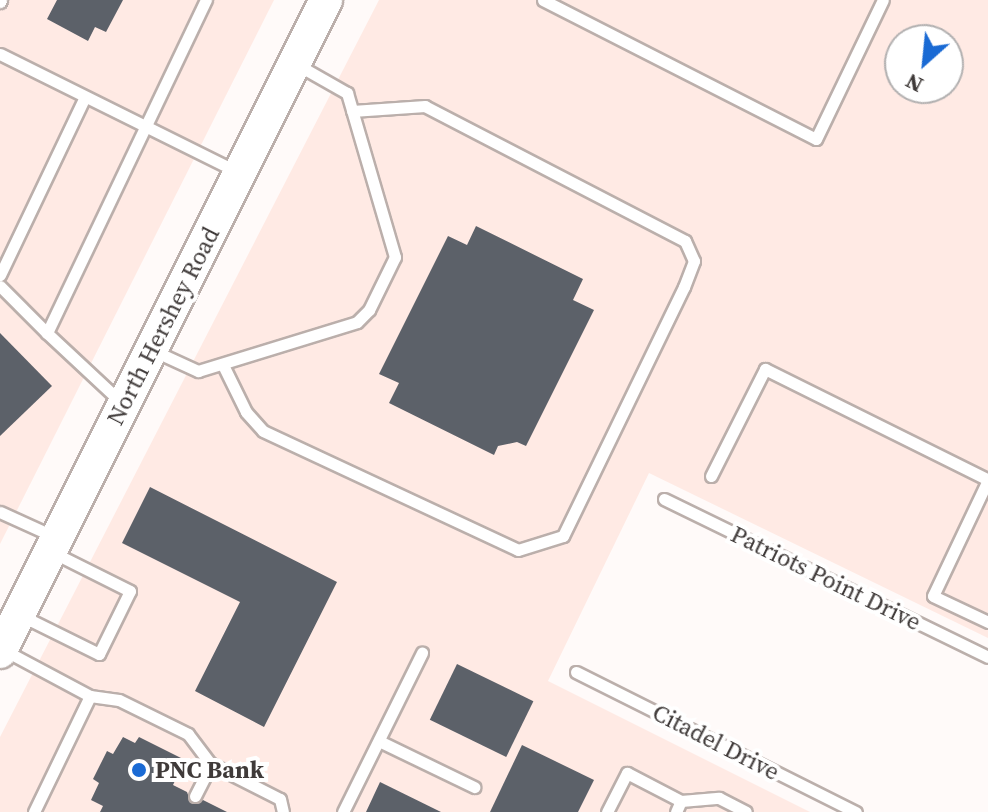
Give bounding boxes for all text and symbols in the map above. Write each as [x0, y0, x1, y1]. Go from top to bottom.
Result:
north arrow [884, 24, 964, 104]
text: N [900, 67, 928, 101]
street label: North Hershey Road [101, 222, 225, 430]
street label: Patriots Point Drive [726, 519, 926, 637]
street label: Citadel Drive [648, 698, 784, 786]
place label: PNC Bank [155, 756, 264, 784]
marker: PNC Bank [130, 761, 148, 779]

